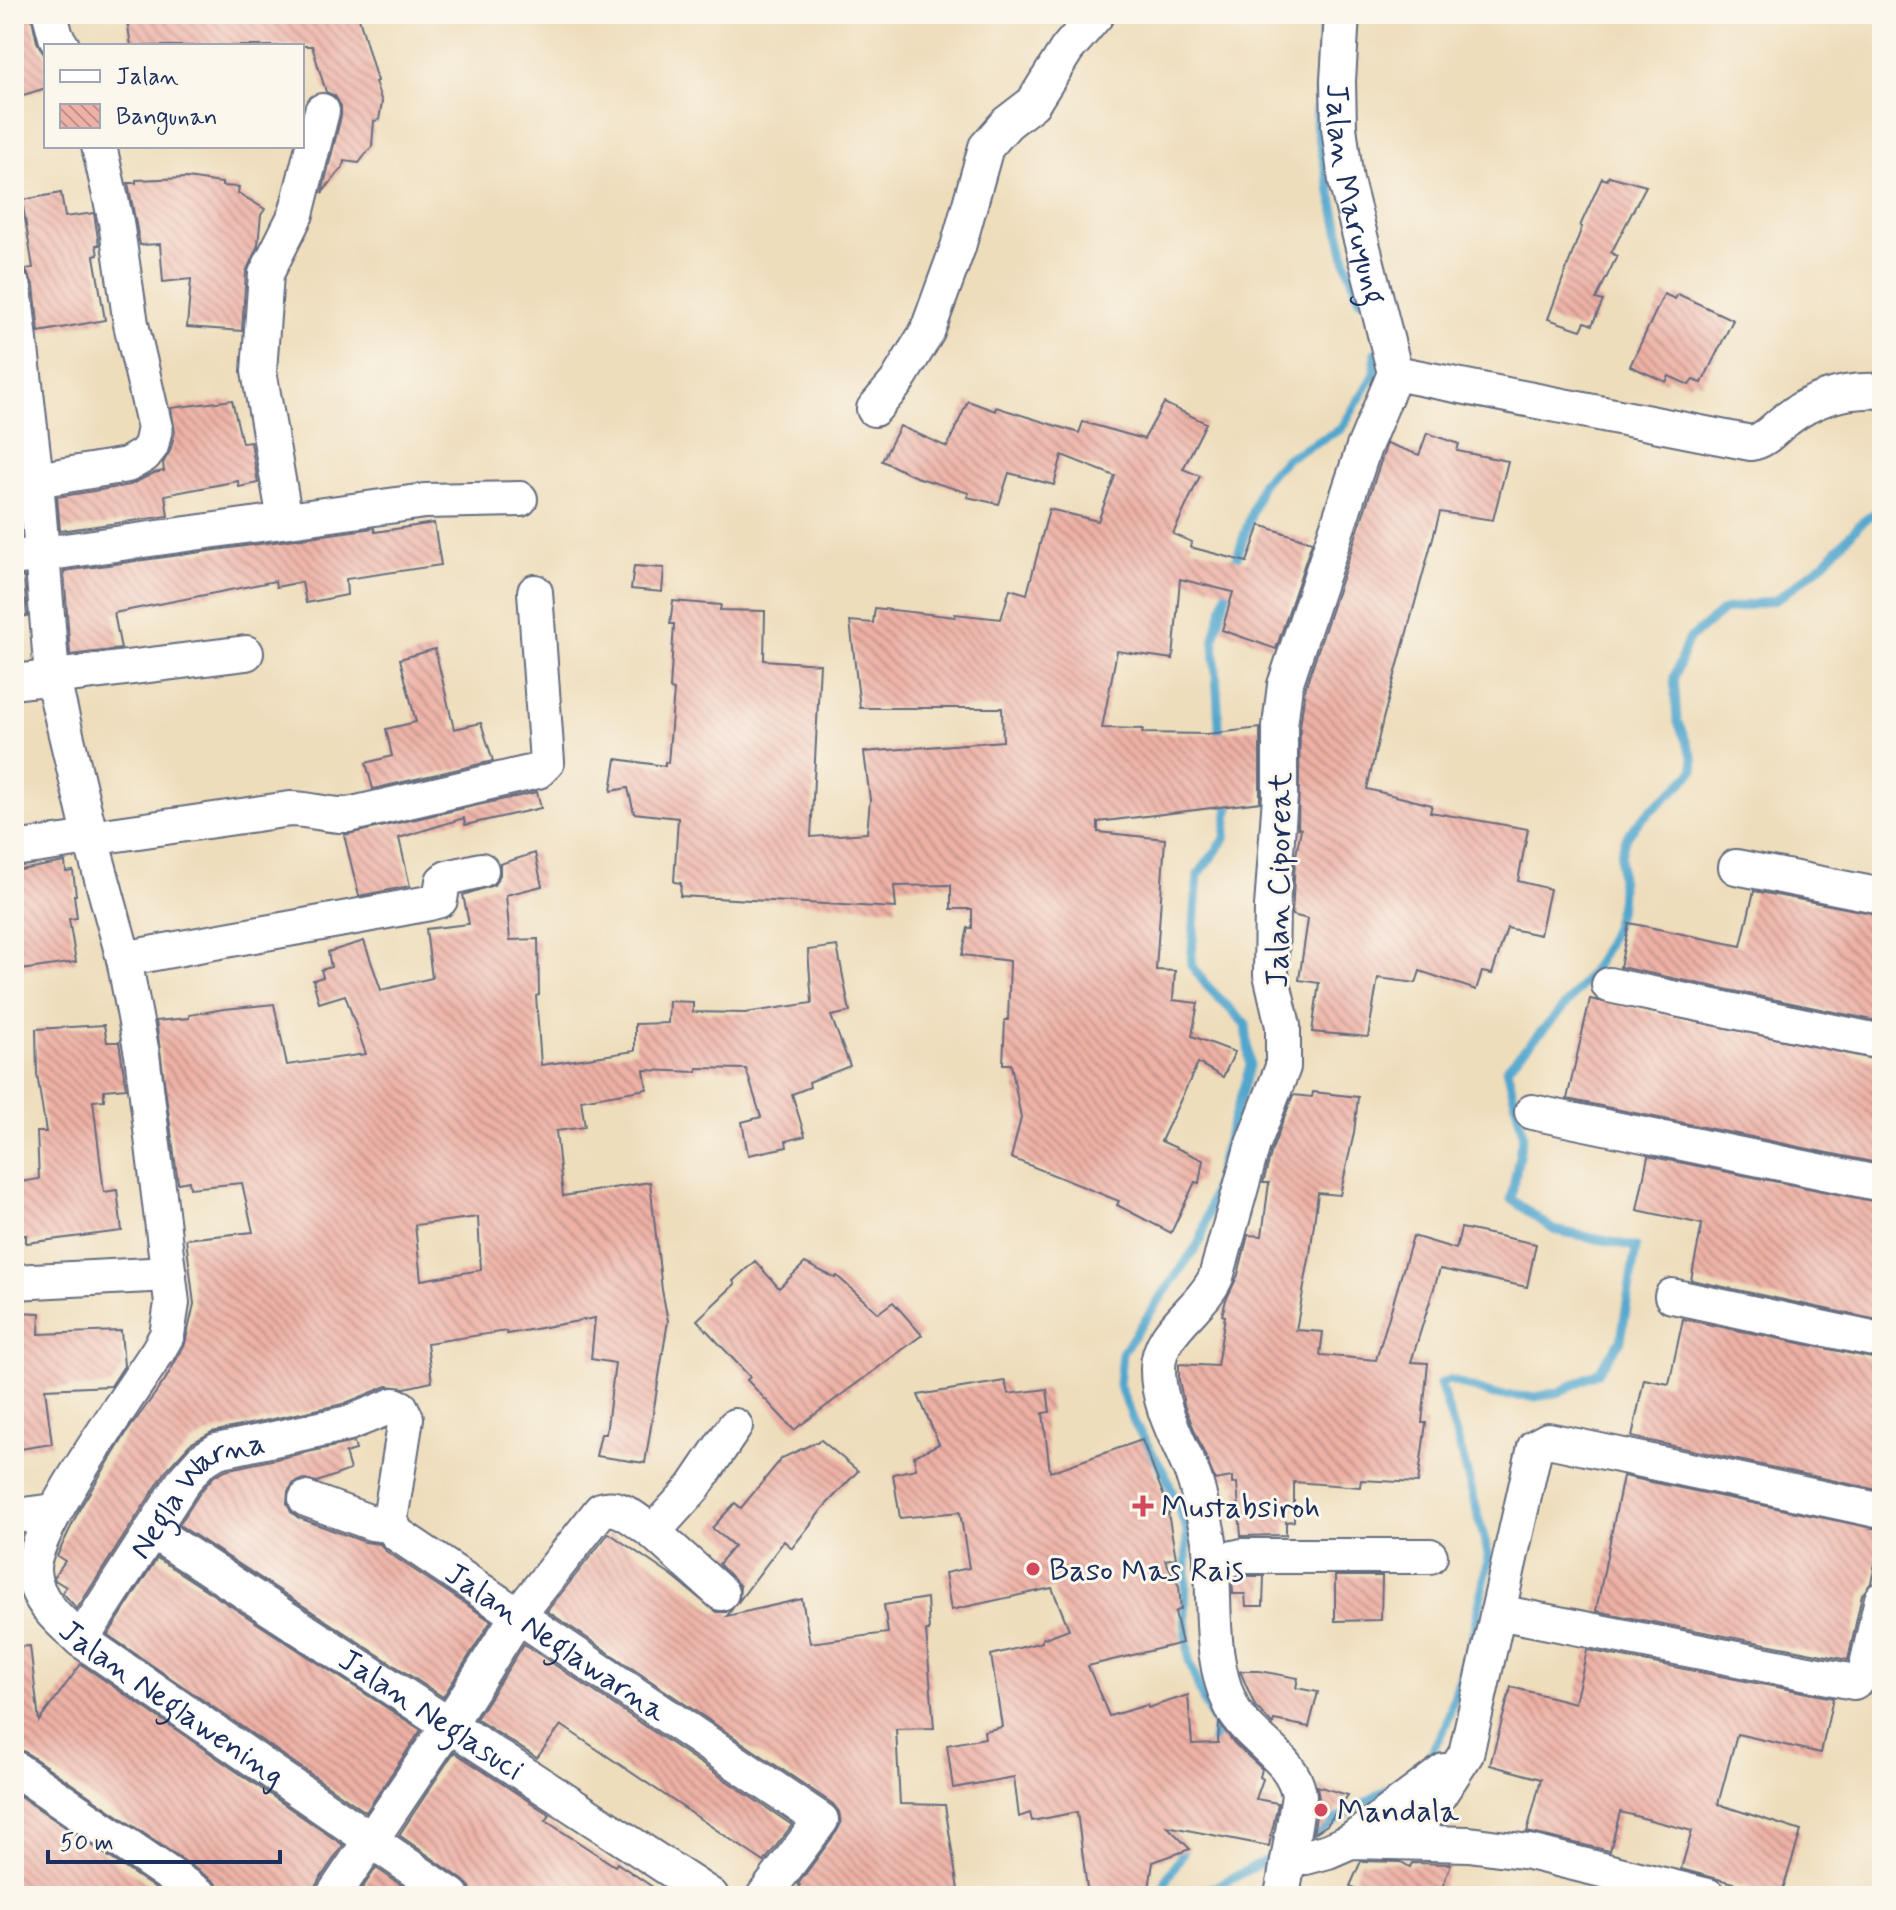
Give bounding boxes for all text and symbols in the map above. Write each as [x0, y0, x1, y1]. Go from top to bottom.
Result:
legend [44, 44, 304, 148]
text: Jalan [116, 62, 179, 93]
street label: Jalan Maruyung [1315, 83, 1396, 310]
text: Bangunan [116, 102, 217, 135]
street label: Jalan Ciporeat [1257, 772, 1303, 988]
street label: Negla Warna [120, 1422, 269, 1567]
place label: Mustabsiroh [1161, 1487, 1320, 1529]
marker: Mustabsiroh [1132, 1495, 1154, 1517]
place label: Baso Mas Rais [1049, 1550, 1244, 1592]
street label: Jalan Neglawarna [436, 1553, 675, 1733]
marker: Baso Mas Rais [1024, 1560, 1042, 1578]
street label: Jalan Neglawening [49, 1611, 292, 1797]
street label: Jalan Neglasuci [330, 1639, 531, 1791]
place label: Mandala [1337, 1791, 1460, 1833]
marker: Mandala [1312, 1801, 1330, 1819]
scale bar [48, 1814, 280, 1864]
text: 50 m [60, 1828, 114, 1859]

